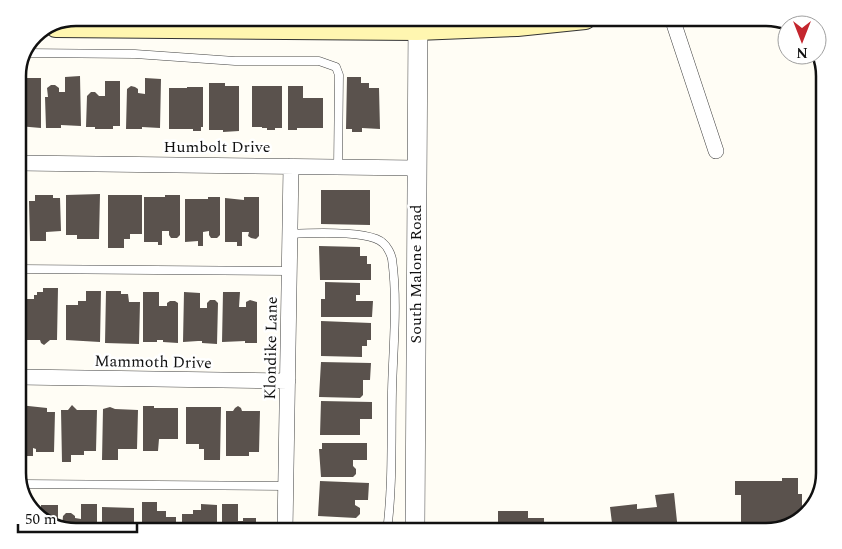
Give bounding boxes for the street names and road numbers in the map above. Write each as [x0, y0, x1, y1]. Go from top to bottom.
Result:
street label: Humbolt Drive [164, 135, 270, 159]
street label: South Malone Road [404, 204, 428, 343]
street label: Klondike Lane [258, 296, 284, 400]
street label: Mammoth Drive [94, 349, 212, 375]

